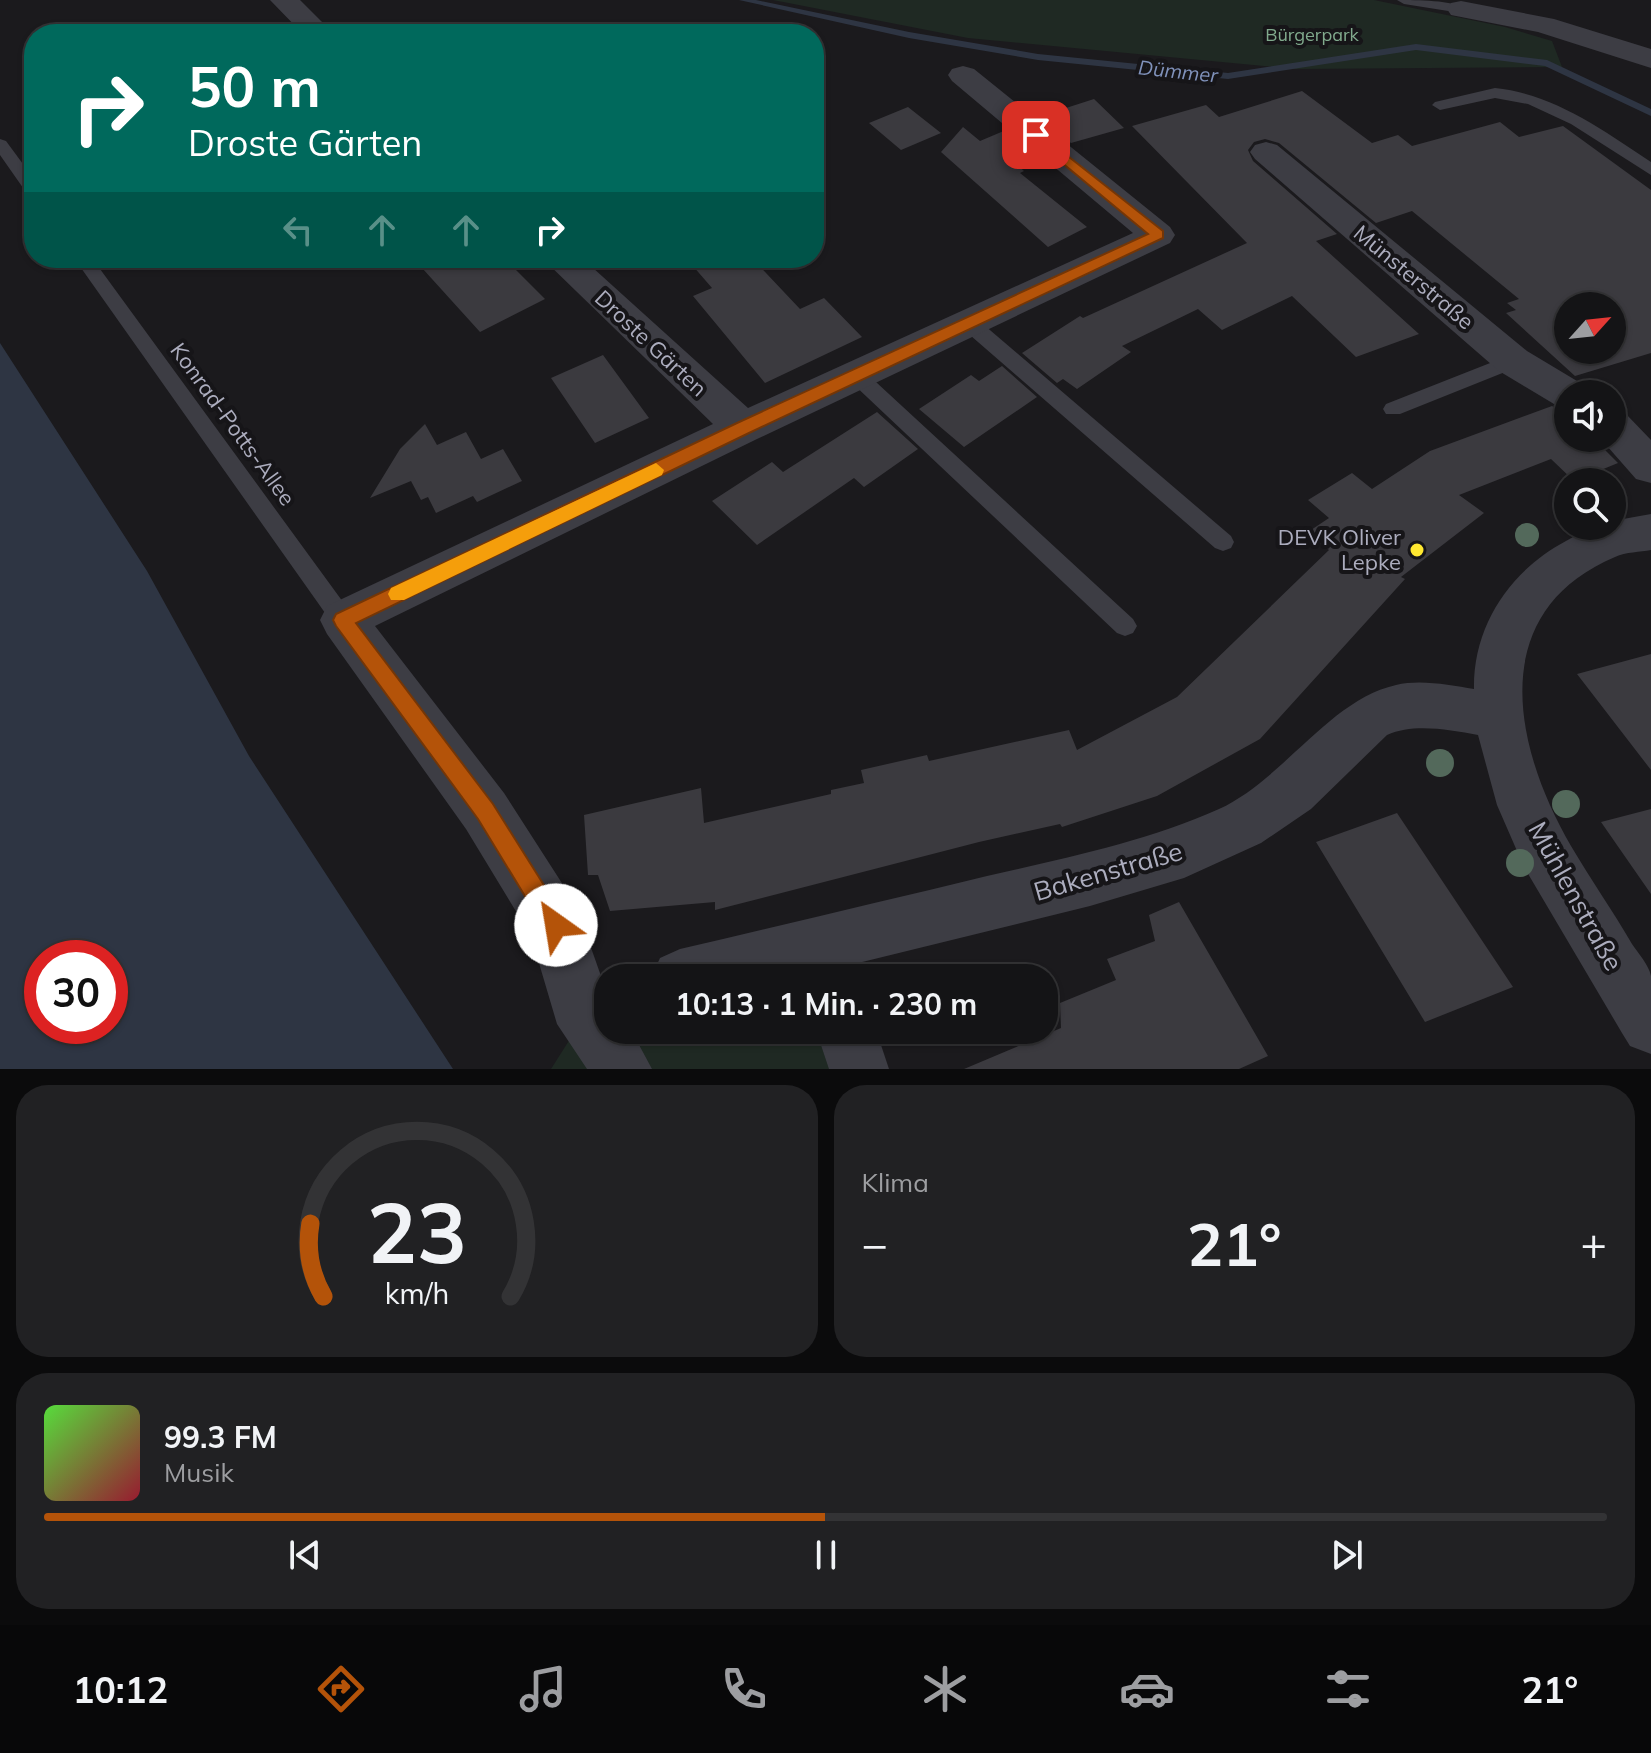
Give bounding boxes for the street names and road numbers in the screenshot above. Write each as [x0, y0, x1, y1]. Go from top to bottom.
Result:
street label: Münsterstraße [1348, 219, 1480, 335]
street label: Droste Gärten [589, 284, 713, 402]
street label: Konrad-Potts-Allee [164, 337, 302, 511]
street label: Mühlenstraße [1521, 816, 1631, 976]
street label: Bakenstraße [1030, 834, 1186, 908]

